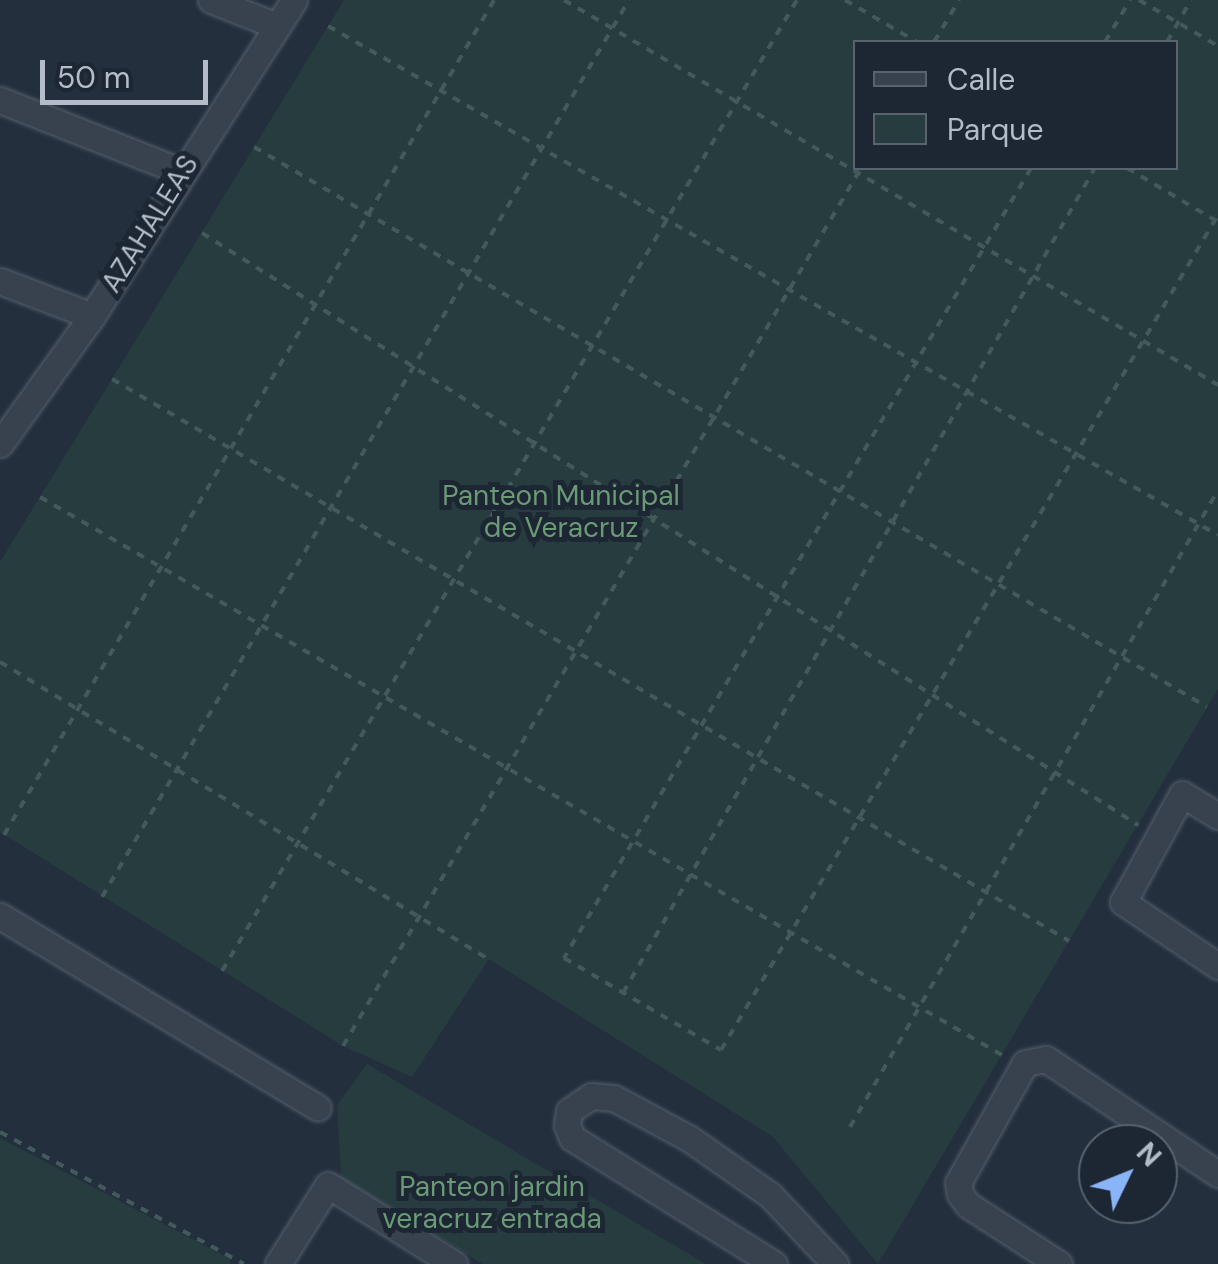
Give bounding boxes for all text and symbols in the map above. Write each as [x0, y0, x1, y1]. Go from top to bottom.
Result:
scale bar [45, 40, 212, 102]
legend [853, 40, 1178, 170]
text: 50 m [57, 58, 131, 97]
text: Calle [947, 60, 1015, 99]
text: Parque [947, 110, 1044, 149]
street label: AZAHALEAS [95, 149, 205, 299]
park label: Panteon Municipal de Veracruz [442, 479, 680, 545]
north arrow [1078, 1124, 1178, 1224]
text: N [1128, 1134, 1169, 1175]
park label: Panteon jardin veracruz entrada [382, 1170, 602, 1236]

